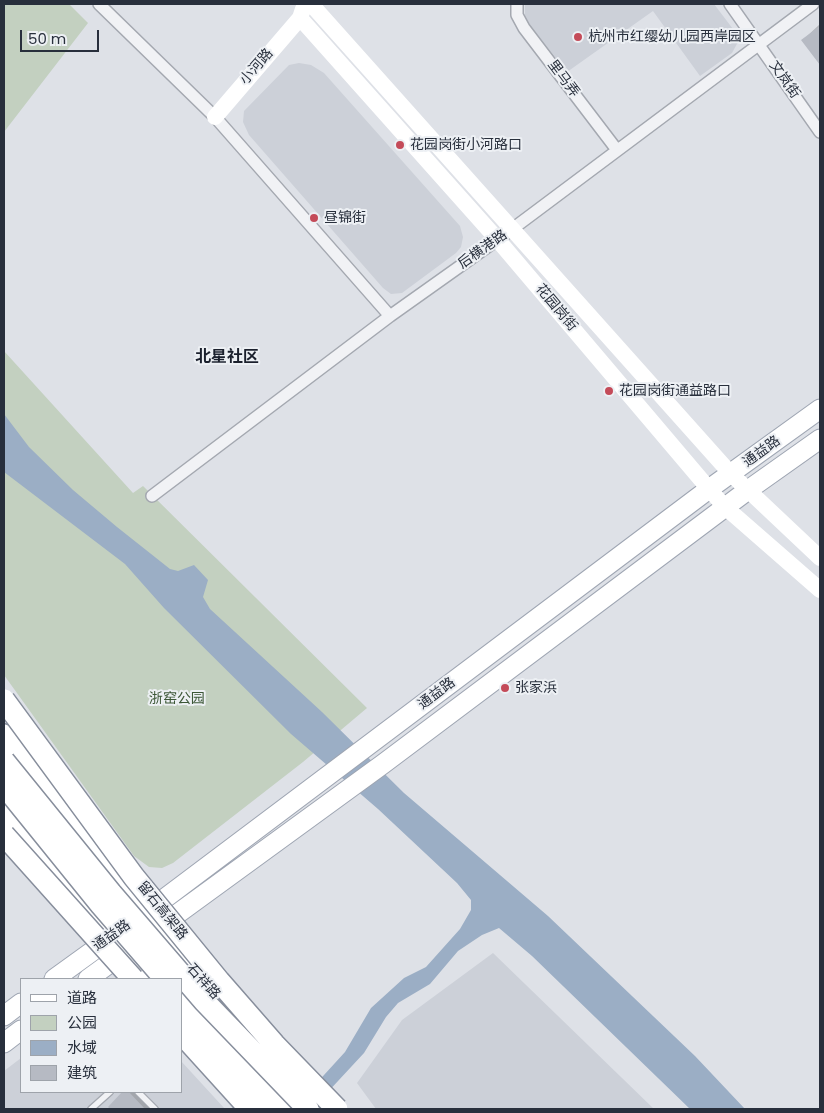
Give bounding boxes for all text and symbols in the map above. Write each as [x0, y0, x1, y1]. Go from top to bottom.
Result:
scale bar [22, 20, 101, 52]
text: 50 m [28, 28, 66, 49]
place label: 杭州市红缨幼儿园西岸园区 [588, 29, 756, 45]
marker: 杭州市红缨幼儿园西岸园区 [572, 31, 584, 43]
street label: 小河路 [237, 46, 277, 88]
street label: 里马弄 [544, 57, 582, 101]
street label: 文岚街 [765, 58, 803, 102]
place label: 花园岗街小河路口 [410, 137, 522, 153]
marker: 花园岗街小河路口 [394, 139, 406, 151]
place label: 昼锦街 [324, 210, 366, 226]
marker: 昼锦街 [308, 212, 320, 224]
street label: 后横港路 [455, 227, 511, 273]
street label: 花园岗街 [532, 281, 580, 335]
district label: 北星社区 [195, 348, 259, 368]
place label: 花园岗街通益路口 [619, 383, 731, 399]
marker: 花园岗街通益路口 [603, 385, 615, 397]
street label: 通益路 [740, 433, 784, 471]
street label: 通益路 [415, 675, 459, 713]
place label: 张家浜 [515, 680, 557, 696]
marker: 张家浜 [499, 682, 511, 694]
park label: 浙窑公园 [149, 691, 205, 707]
street label: 留石高架路 [133, 879, 191, 943]
street label: 通益路 [90, 917, 134, 955]
street label: 石祥路 [183, 961, 223, 1003]
legend [20, 978, 182, 1093]
text: 道路 [67, 987, 97, 1008]
text: 公园 [67, 1012, 97, 1033]
text: 水域 [67, 1037, 97, 1058]
text: 建筑 [67, 1062, 97, 1083]

